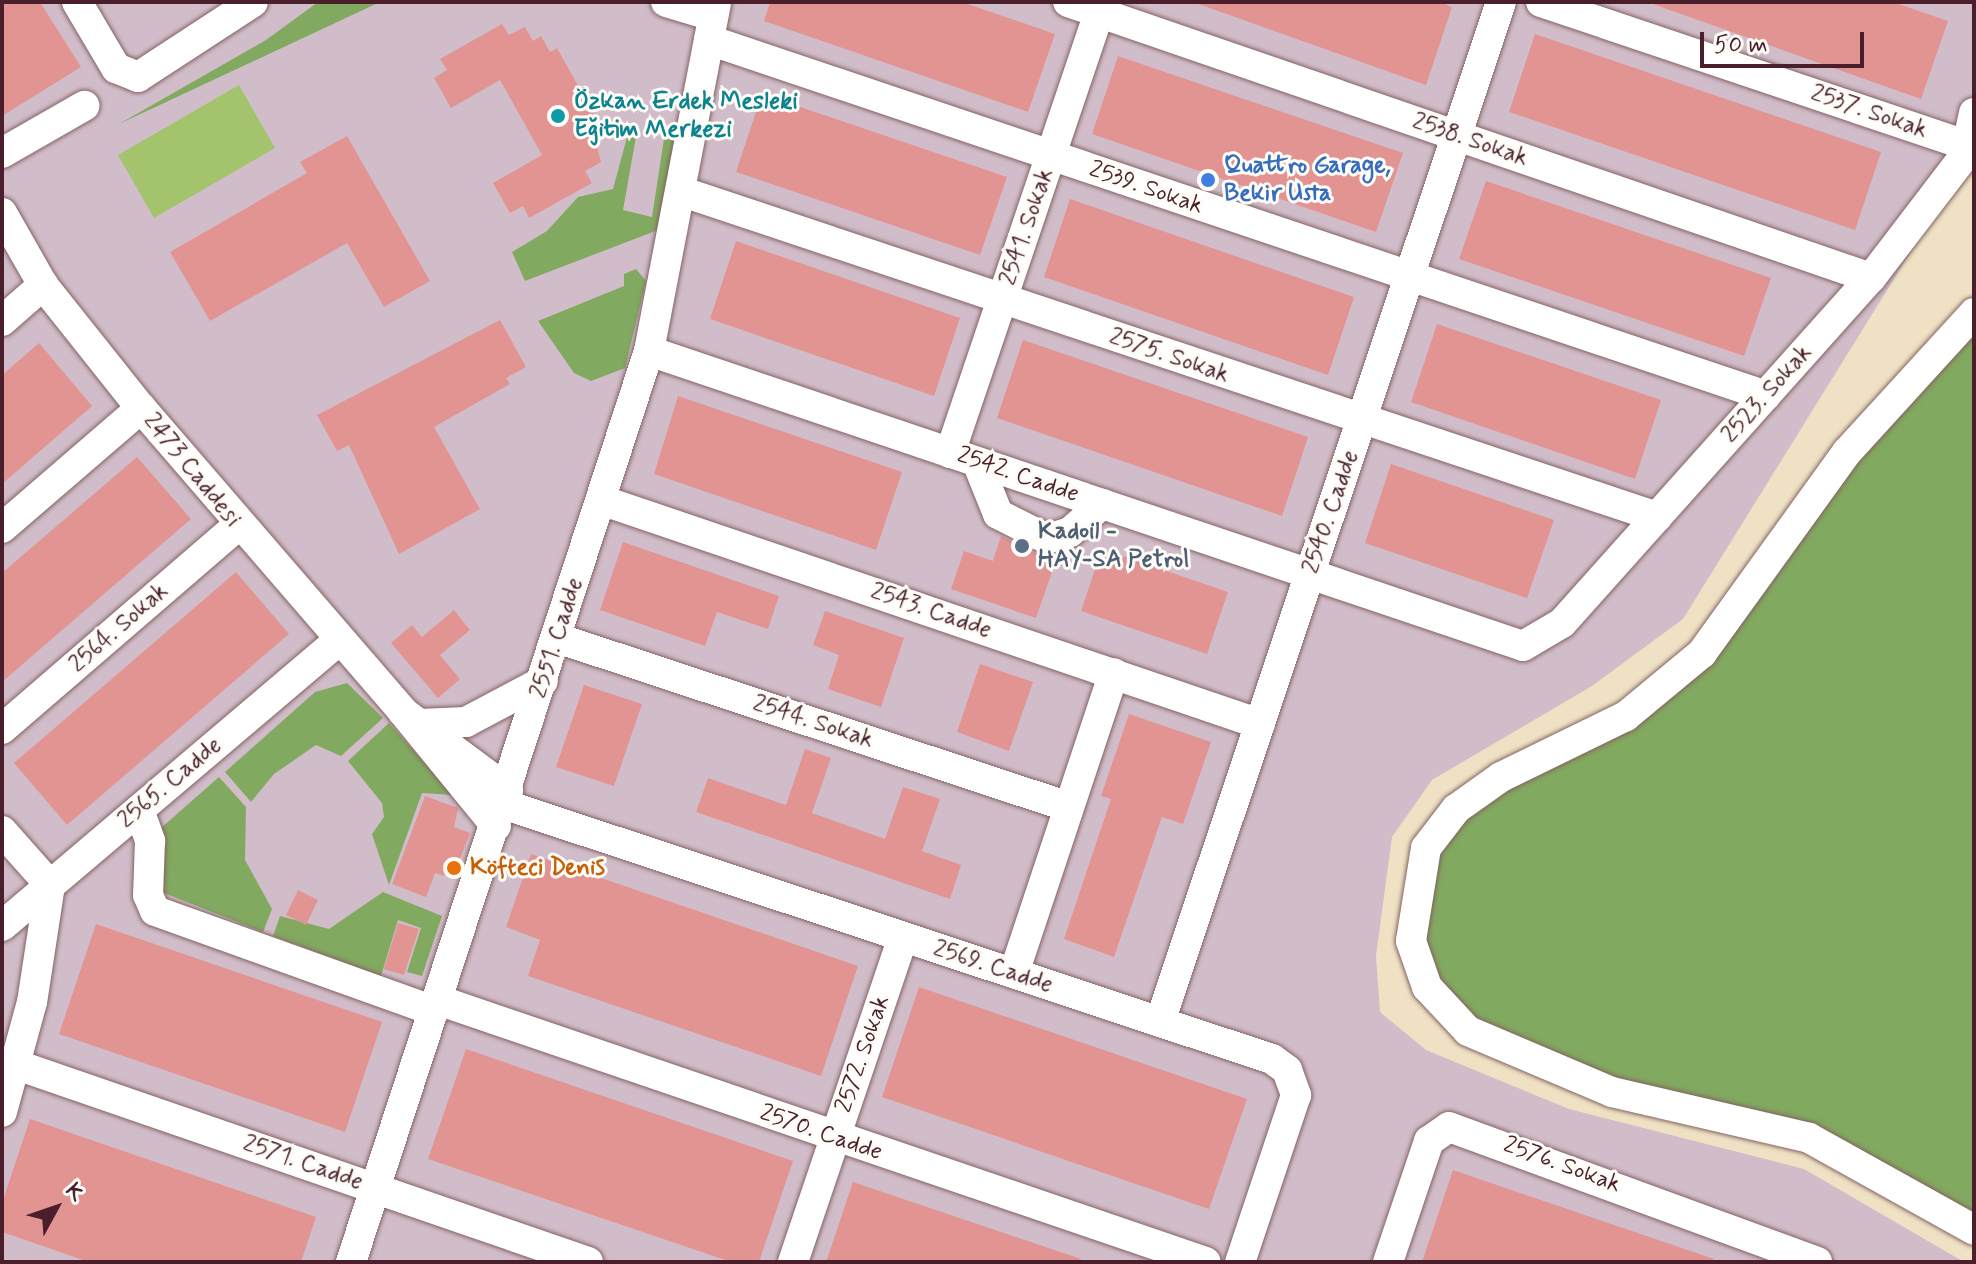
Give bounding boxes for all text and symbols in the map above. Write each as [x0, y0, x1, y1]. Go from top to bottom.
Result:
scale bar [1704, 16, 1868, 66]
text: 50 m [1714, 30, 1768, 61]
street label: 2537. Sokak [1807, 79, 1931, 145]
place label: Özkan Erdek Mesleki Eğitim Merkezi [574, 88, 794, 144]
marker: Özkan Erdek Mesleki Eğitim Merkezi [549, 107, 567, 125]
street label: 2538. Sokak [1409, 107, 1531, 173]
place label: Quattro Garage, Bekir Usta [1224, 152, 1391, 208]
street label: 2539. Sokak [1085, 155, 1207, 221]
street label: 2541. Sokak [994, 165, 1060, 289]
marker: Quattro Garage, Bekir Usta [1199, 171, 1217, 189]
street label: 2575. Sokak [1105, 322, 1233, 390]
street label: 2523. Sokak [1716, 339, 1818, 449]
street label: 2473 Caddesi [137, 407, 247, 533]
street label: 2542. Cadde [953, 441, 1083, 509]
street label: 2540. Cadde [1296, 447, 1366, 577]
place label: Kadoil - HAY-SA Petrol [1038, 518, 1186, 574]
marker: Kadoil - HAY-SA Petrol [1013, 537, 1031, 555]
street label: 2551. Cadde [524, 574, 590, 702]
street label: 2564. Sokak [64, 577, 174, 679]
street label: 2543. Cadde [867, 577, 995, 645]
street label: 2544. Sokak [749, 689, 877, 755]
street label: 2565. Cadde [112, 731, 228, 835]
place label: Köfteci Denis [470, 854, 606, 882]
marker: Köfteci Denis [445, 859, 463, 877]
street label: 2569. Cadde [930, 934, 1056, 1000]
street label: 2572. Sokak [830, 992, 896, 1116]
street label: 2570. Cadde [756, 1099, 886, 1167]
street label: 2571. Cadde [239, 1129, 367, 1197]
street label: 2576. Sokak [1500, 1131, 1624, 1199]
north arrow [16, 1168, 96, 1248]
text: K [59, 1178, 90, 1208]

